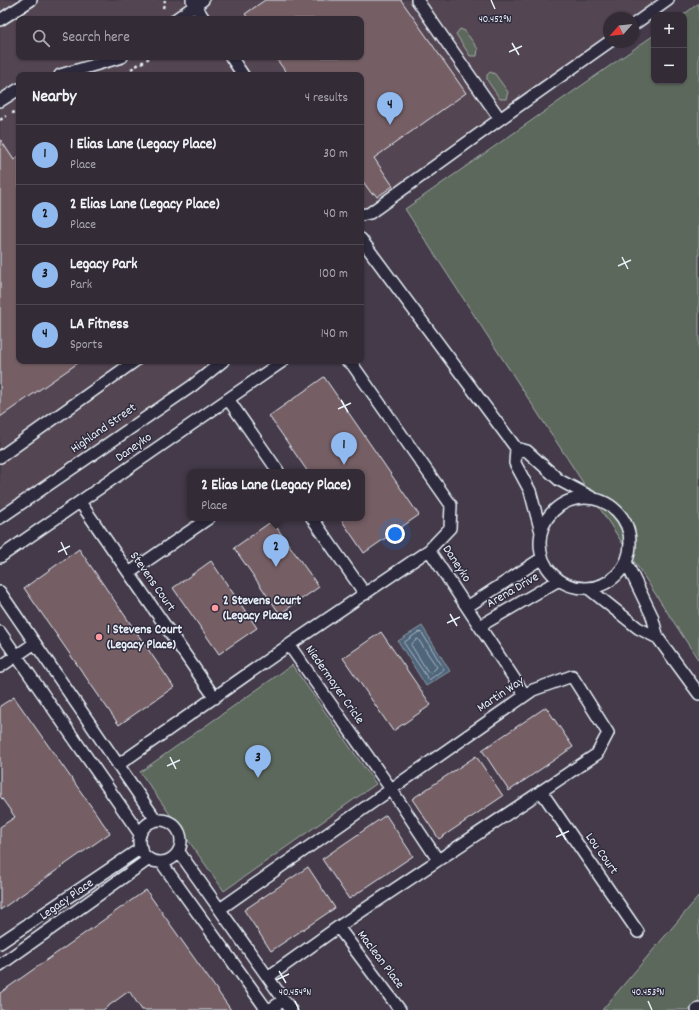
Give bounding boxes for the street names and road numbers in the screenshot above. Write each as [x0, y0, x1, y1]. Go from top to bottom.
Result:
street label: Highland Street [67, 399, 141, 459]
street label: Daneyko [112, 428, 156, 468]
street label: Daneyko [437, 542, 475, 587]
street label: Stevens Court [124, 548, 180, 616]
street label: Arena Drive [483, 568, 543, 614]
street label: Niedermayer Cricle [300, 642, 369, 729]
street label: Martin Way [473, 672, 529, 718]
street label: Lou Court [580, 829, 622, 879]
street label: Legacy Place [36, 874, 98, 926]
street label: Maclean Place [352, 927, 408, 993]

